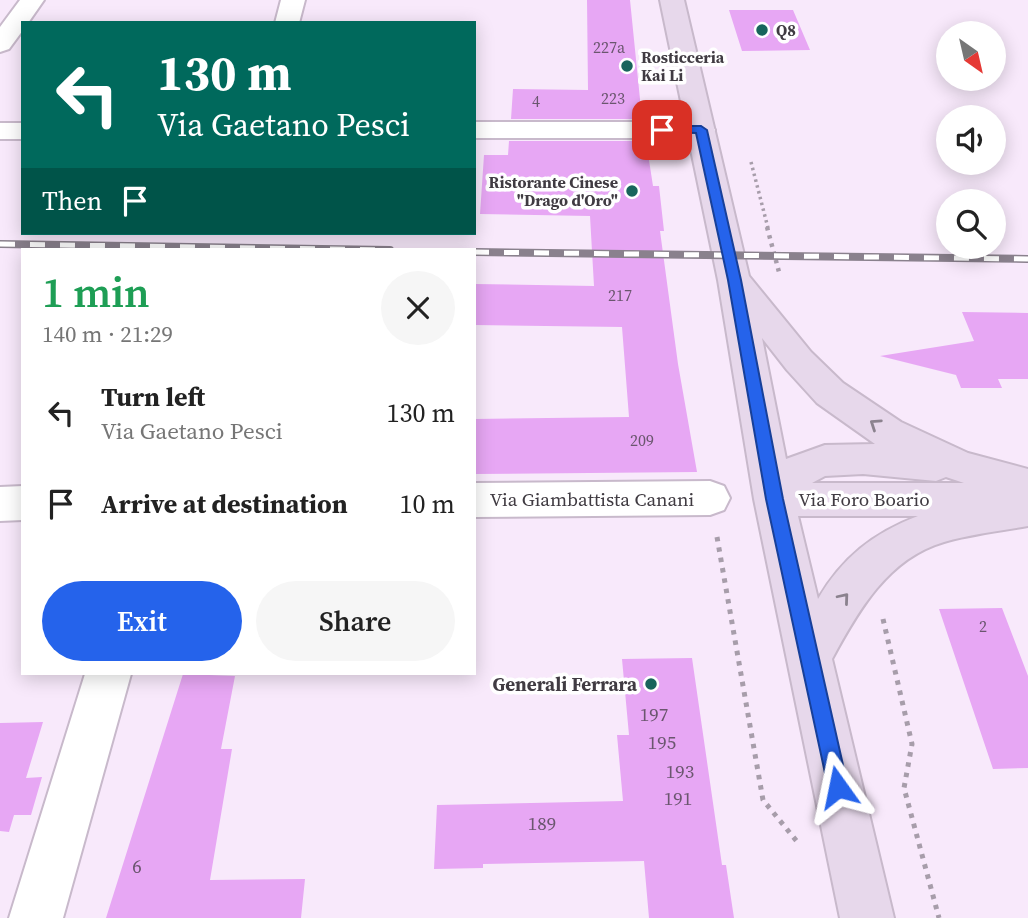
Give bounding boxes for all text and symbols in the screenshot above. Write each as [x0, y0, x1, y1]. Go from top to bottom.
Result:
place label: Q8 [776, 19, 796, 41]
north arrow [936, 21, 1006, 91]
map controls [936, 21, 1006, 259]
marker: Q8 [754, 22, 770, 38]
house number: 227a [593, 36, 626, 58]
text: 130 m [157, 39, 292, 106]
place label: Rosticceria Kai Li [641, 46, 725, 86]
icon: left [42, 49, 133, 140]
marker: Rosticceria Kai Li [619, 58, 635, 74]
house number: 223 [601, 87, 625, 109]
house number: 4 [532, 90, 540, 112]
pin [632, 100, 692, 160]
text: Via Gaetano Pesci [157, 103, 410, 147]
button: sound [936, 105, 1006, 175]
icon: arrive [643, 111, 681, 149]
place label: Ristorante Cinese "Drago d'Oro" [488, 171, 618, 211]
icon: arrive [116, 182, 154, 220]
text: Then [42, 183, 102, 219]
marker: Ristorante Cinese "Drago d'Oro" [624, 183, 640, 199]
button: search [936, 189, 1006, 259]
text: 1 min [42, 263, 150, 321]
button: close [381, 271, 455, 345]
house number: 217 [608, 284, 632, 306]
text: 140 m · 21:29 [42, 318, 173, 350]
text: Turn left [101, 379, 205, 415]
icon: left [42, 394, 80, 432]
text: 130 m [387, 395, 455, 431]
text: Via Gaetano Pesci [101, 415, 283, 447]
one-way arrow [869, 419, 882, 432]
house number: 209 [630, 429, 654, 451]
icon: arrive [42, 485, 80, 523]
text: Arrive at destination [101, 486, 348, 522]
text: 10 m [400, 486, 455, 522]
street label: Via Giambattista Canani [490, 486, 695, 512]
street label: Via Foro Boario [798, 486, 930, 512]
button: Exit [42, 581, 242, 661]
button: Share [256, 581, 455, 661]
one-way arrow [836, 593, 848, 606]
house number: 2 [979, 615, 987, 637]
place label: Generali Ferrara [492, 671, 638, 697]
marker: Generali Ferrara [643, 676, 659, 692]
house number: 197 [640, 701, 668, 727]
house number: 195 [648, 729, 676, 755]
position arrow [801, 750, 875, 824]
house number: 193 [666, 758, 694, 784]
house number: 191 [664, 785, 692, 811]
house number: 189 [528, 810, 556, 836]
house number: 6 [132, 853, 142, 879]

